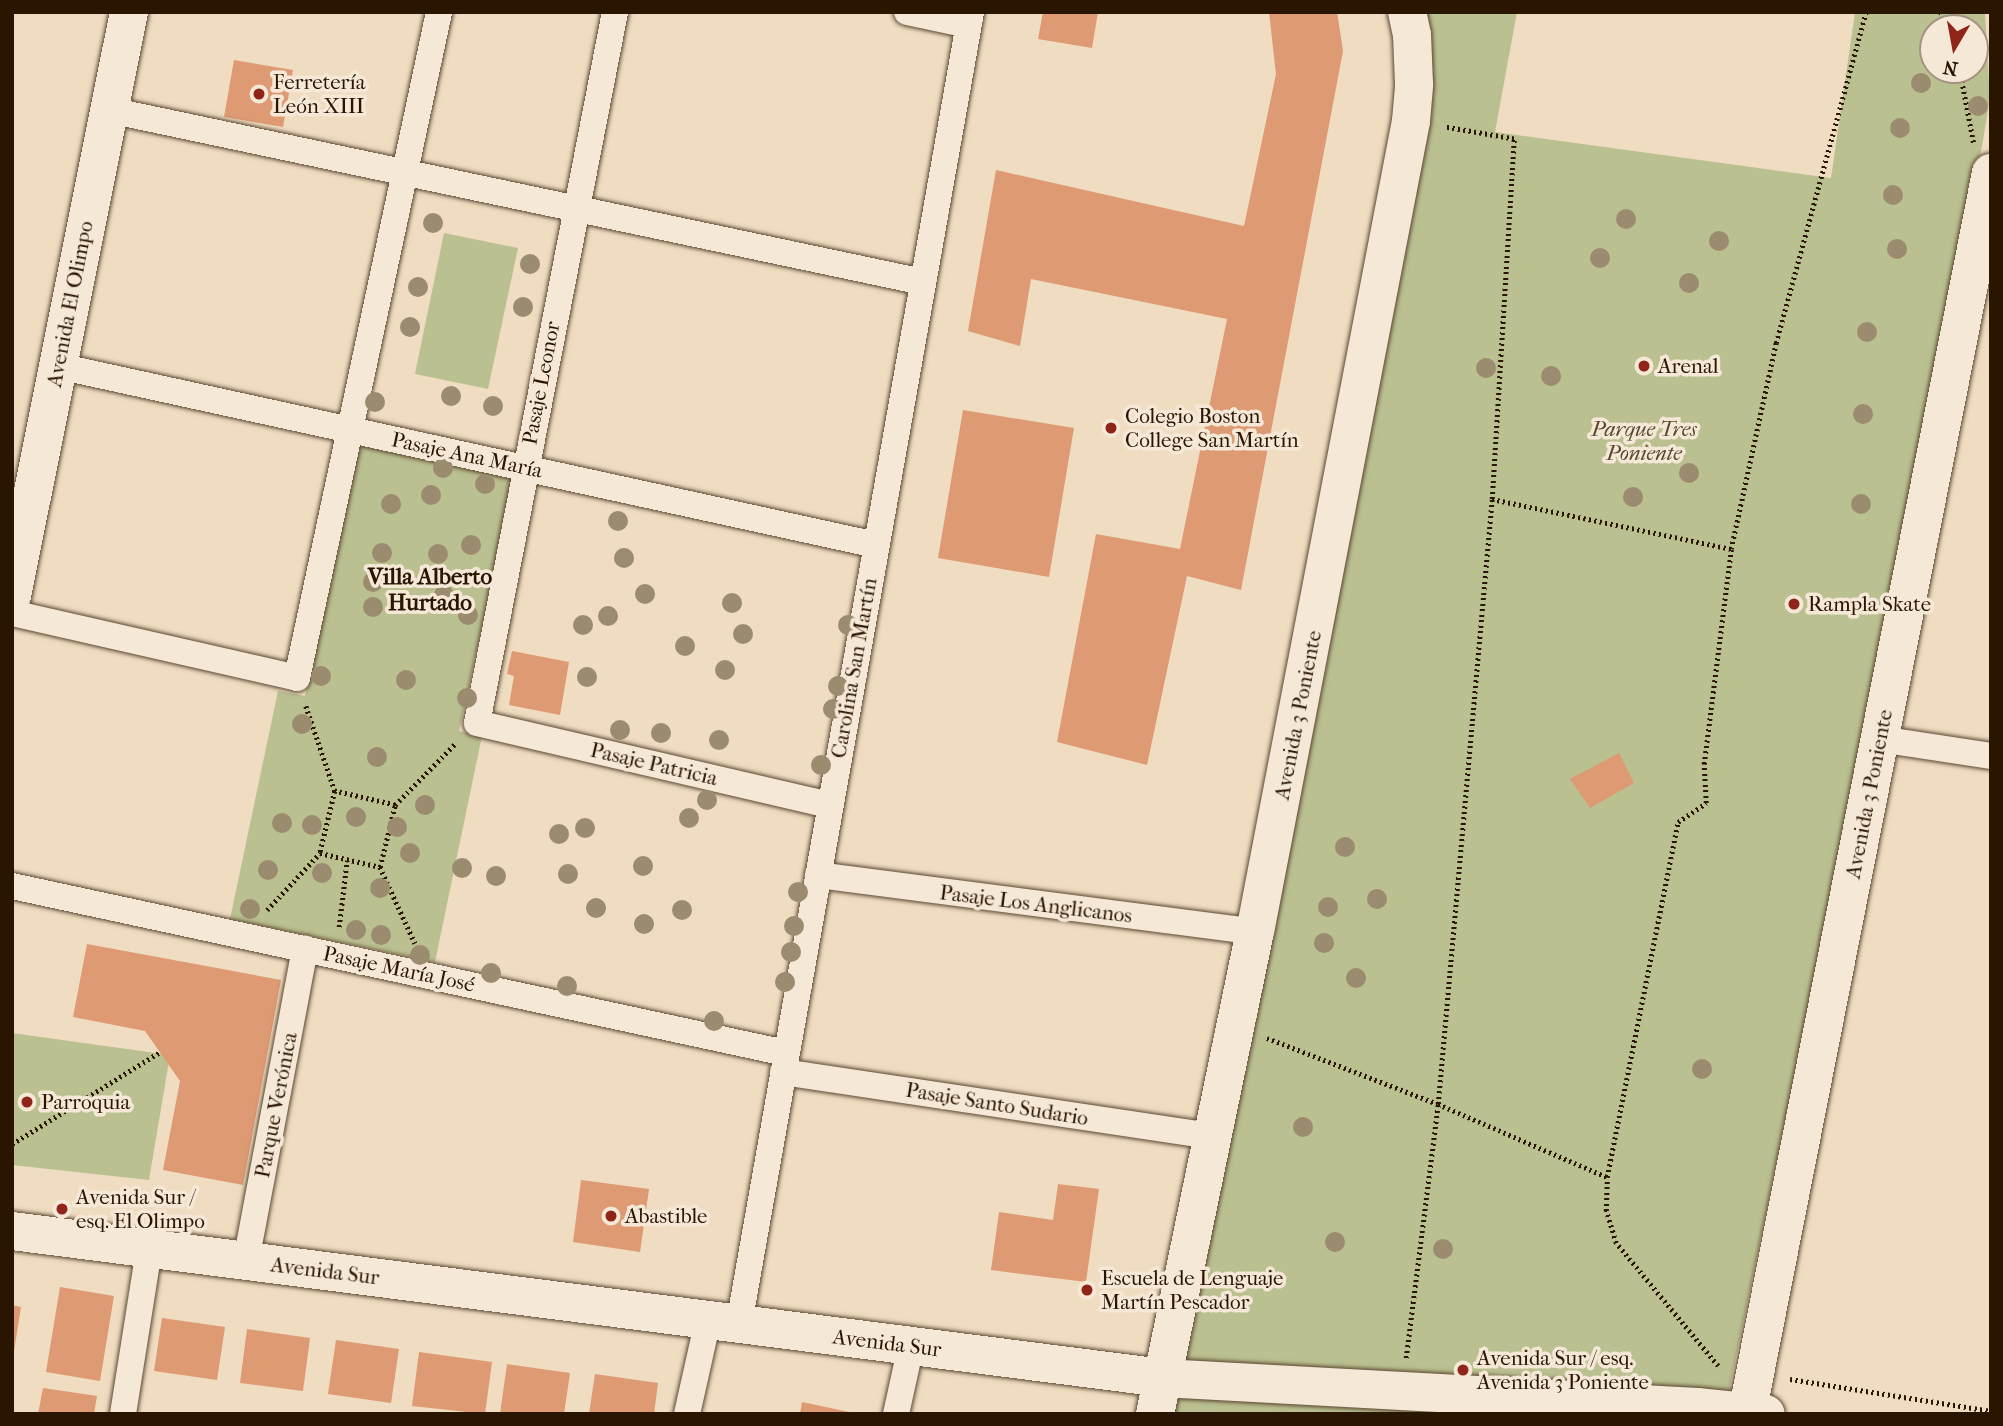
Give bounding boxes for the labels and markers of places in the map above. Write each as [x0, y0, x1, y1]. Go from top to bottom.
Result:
place label: Ferretería León XIII [273, 69, 365, 119]
marker: Ferretería León XIII [251, 86, 267, 102]
place label: Arenal [1658, 353, 1719, 379]
marker: Arenal [1636, 358, 1652, 374]
place label: Colegio Boston College San Martín [1125, 403, 1299, 453]
marker: Colegio Boston College San Martín [1103, 420, 1119, 436]
place label: Rampla Skate [1808, 591, 1931, 617]
marker: Rampla Skate [1786, 596, 1802, 612]
place label: Parroquia [41, 1089, 130, 1115]
marker: Parroquia [19, 1094, 35, 1110]
place label: Avenida Sur / esq. El Olimpo [76, 1184, 205, 1234]
marker: Avenida Sur / esq. El Olimpo [54, 1201, 70, 1217]
place label: Abastible [625, 1203, 707, 1229]
marker: Abastible [603, 1208, 619, 1224]
place label: Escuela de Lenguaje Martín Pescador [1101, 1265, 1283, 1315]
marker: Escuela de Lenguaje Martín Pescador [1079, 1282, 1095, 1298]
place label: Avenida Sur / esq. Avenida 3 Poniente [1477, 1345, 1649, 1395]
marker: Avenida Sur / esq. Avenida 3 Poniente [1455, 1362, 1471, 1378]

